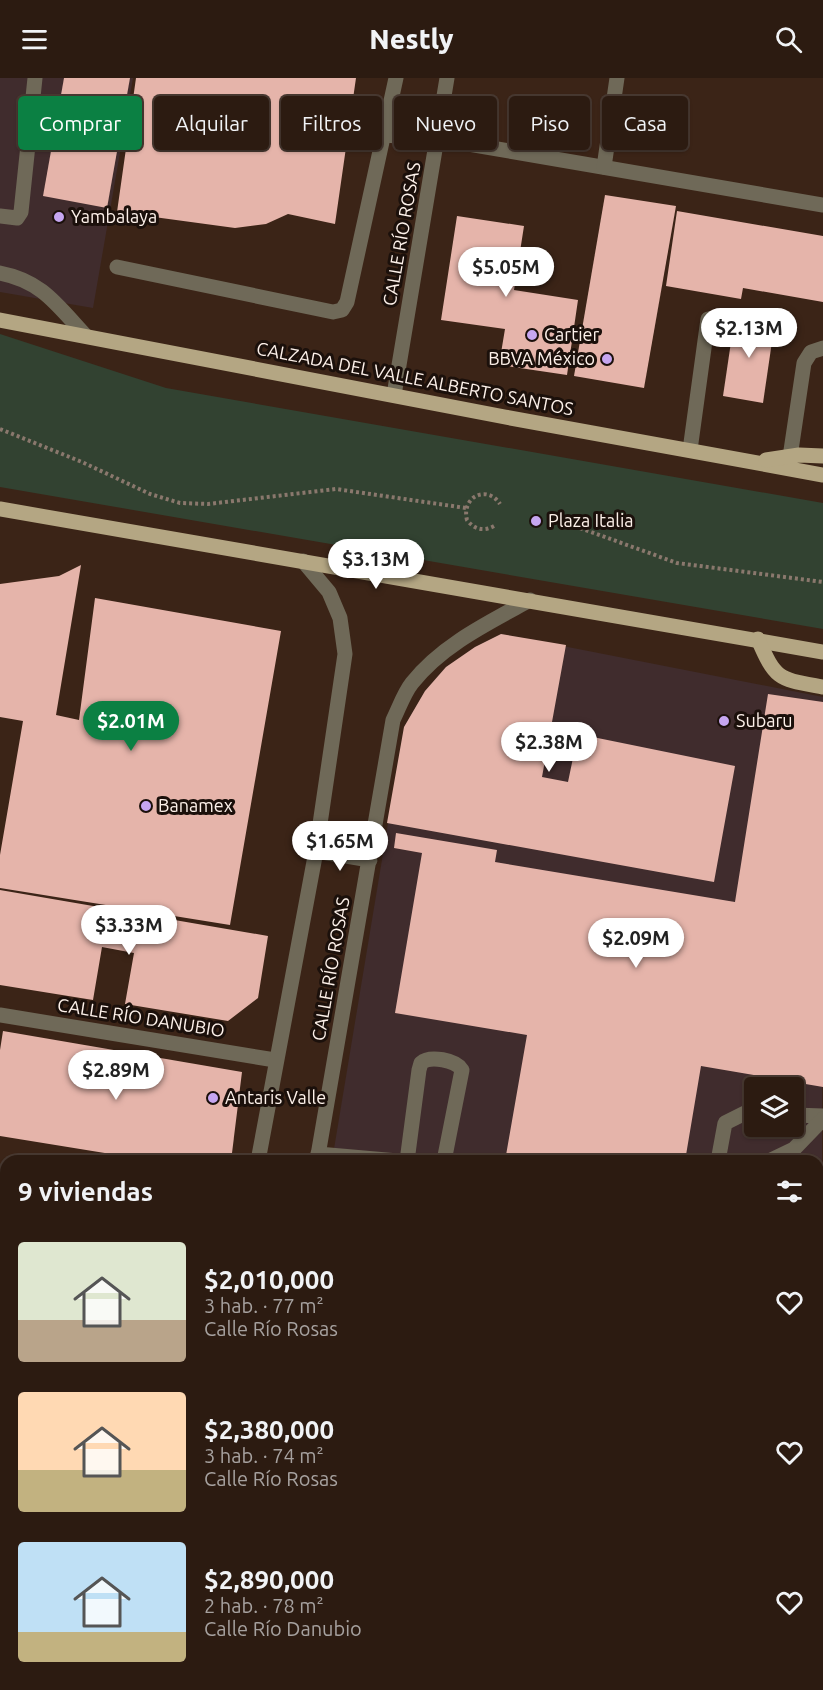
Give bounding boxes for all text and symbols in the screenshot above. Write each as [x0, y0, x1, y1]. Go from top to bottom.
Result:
icon: menu [18, 23, 51, 56]
icon: search [772, 23, 805, 56]
text: Nestly [369, 24, 454, 54]
chip: Comprar [18, 96, 142, 150]
chip: Alquilar [154, 96, 269, 150]
chip: Filtros [281, 96, 382, 150]
chip: Nuevo [394, 96, 497, 150]
chip: Piso [509, 96, 590, 150]
chip: Casa [602, 96, 688, 150]
street label: CALLE RÍO ROSAS [378, 160, 424, 307]
place label: Yambalaya [71, 206, 157, 226]
marker: Yambalaya [52, 210, 66, 224]
pin: $5.05M [457, 247, 555, 298]
text: $5.05M [472, 255, 540, 278]
pin: $2.13M [700, 308, 798, 359]
text: $2.13M [715, 316, 783, 339]
place label: Cartier [544, 324, 600, 344]
marker: Cartier [525, 328, 539, 342]
street label: CALZADA DEL VALLE ALBERTO SANTOS [255, 337, 575, 419]
place label: BBVA México [488, 348, 595, 368]
marker: BBVA México [600, 352, 614, 366]
place label: Plaza Italia [548, 510, 634, 530]
marker: Plaza Italia [529, 514, 543, 528]
pin: $3.13M [327, 539, 425, 590]
text: $3.13M [342, 547, 410, 570]
pin: $2.01M [82, 701, 180, 752]
text: $2.01M [97, 709, 165, 732]
place label: Subaru [736, 710, 793, 730]
marker: Subaru [717, 714, 731, 728]
pin: $2.38M [500, 722, 598, 773]
text: $2.38M [515, 730, 583, 753]
place label: Banamex [158, 795, 233, 815]
marker: Banamex [139, 799, 153, 813]
pin: $1.65M [291, 821, 389, 872]
text: $1.65M [306, 829, 374, 852]
street label: CALLE RÍO ROSAS [307, 895, 353, 1042]
pin: $3.33M [80, 905, 178, 956]
text: $3.33M [95, 913, 163, 936]
pin: $2.09M [587, 918, 685, 969]
text: $2.09M [602, 926, 670, 949]
street label: CALLE RÍO DANUBIO [56, 993, 226, 1040]
pin: $2.89M [67, 1050, 165, 1101]
text: $2.89M [82, 1058, 150, 1081]
map controls [744, 1077, 804, 1137]
button: layers [744, 1077, 804, 1137]
place label: Antaris Valle [225, 1087, 326, 1107]
marker: Antaris Valle [206, 1091, 220, 1105]
icon: filters [773, 1175, 806, 1208]
text: 9 viviendas [18, 1177, 153, 1206]
text: $2,010,000 [204, 1265, 334, 1294]
icon: home [66, 1266, 138, 1338]
icon: heart [773, 1286, 806, 1319]
text: 3 hab. · 77 m² [204, 1294, 324, 1317]
text: Calle Río Rosas [204, 1317, 338, 1340]
text: $2,380,000 [204, 1415, 334, 1444]
icon: home [66, 1416, 138, 1488]
icon: heart [773, 1436, 806, 1469]
text: 3 hab. · 74 m² [204, 1444, 324, 1467]
text: Calle Río Rosas [204, 1467, 338, 1490]
text: $2,890,000 [204, 1565, 334, 1594]
icon: home [66, 1566, 138, 1638]
icon: heart [773, 1586, 806, 1619]
text: 2 hab. · 78 m² [204, 1594, 324, 1617]
text: Calle Río Danubio [204, 1617, 362, 1640]

